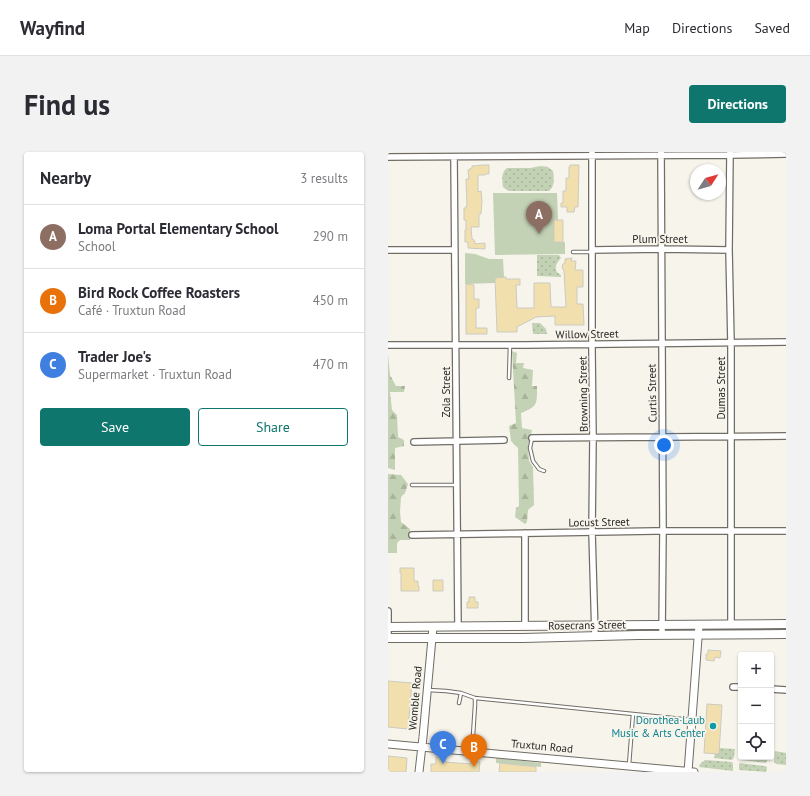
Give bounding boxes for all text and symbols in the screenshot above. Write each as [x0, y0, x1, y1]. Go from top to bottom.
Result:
text: Wayfind [20, 16, 85, 40]
text: Map [624, 19, 650, 37]
text: Directions [672, 19, 732, 37]
text: Saved [754, 19, 790, 37]
button: Directions [689, 85, 786, 123]
text: Find us [24, 86, 110, 123]
north arrow [690, 164, 726, 200]
text: Nearby [40, 167, 91, 189]
text: 3 results [300, 170, 348, 187]
pin: A [526, 201, 552, 234]
text: Loma Portal Elementary School [78, 219, 278, 238]
text: A [49, 228, 57, 245]
text: 290 m [313, 228, 348, 245]
street label: Plum Street [632, 232, 688, 246]
text: School [78, 238, 116, 255]
text: Bird Rock Coffee Roasters [78, 283, 240, 302]
text: B [49, 292, 57, 309]
text: 450 m [313, 292, 348, 309]
text: Café · Truxtun Road [78, 302, 186, 319]
street label: Willow Street [555, 326, 619, 342]
text: Trader Joe's [78, 347, 151, 366]
text: C [49, 356, 57, 373]
text: 470 m [313, 356, 348, 373]
street label: Browning Street [575, 356, 591, 432]
street label: Dumas Street [714, 356, 728, 420]
street label: Curtis Street [644, 363, 660, 422]
text: Supermarket · Truxtun Road [78, 366, 232, 383]
street label: Zola Street [439, 366, 453, 418]
button: Save [40, 408, 190, 446]
button: Share [198, 408, 348, 446]
your location [654, 435, 674, 455]
street label: Locust Street [568, 514, 630, 530]
street label: Rosecrans Street [548, 617, 626, 633]
map controls [738, 652, 774, 760]
button: + [738, 652, 774, 688]
street label: Womble Road [405, 665, 425, 731]
button: − [738, 688, 774, 724]
place label: Dorothea Laub Music & Arts Center [611, 713, 705, 740]
marker: Dorothea Laub Music & Arts Center [708, 721, 718, 731]
button: locate [738, 724, 774, 760]
pin: C [430, 731, 456, 764]
pin: B [461, 734, 487, 767]
street label: Truxtun Road [510, 736, 574, 756]

